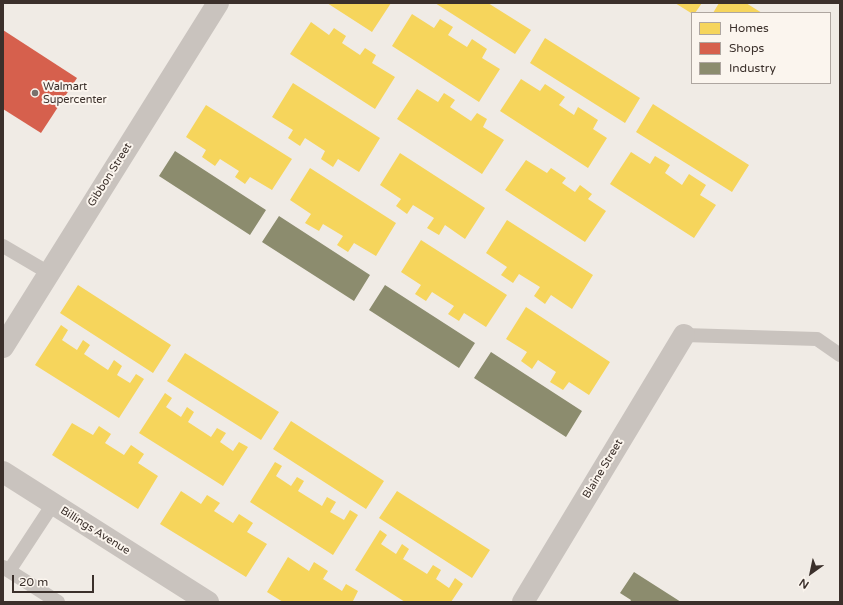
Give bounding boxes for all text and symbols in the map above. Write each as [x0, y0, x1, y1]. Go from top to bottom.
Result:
legend [691, 12, 831, 84]
text: Homes [729, 21, 769, 35]
text: Shops [729, 41, 764, 55]
text: Industry [729, 61, 776, 75]
place label: Walmart Supercenter [43, 80, 107, 106]
marker: Walmart Supercenter [30, 88, 40, 98]
street label: Gibbon Street [85, 141, 135, 209]
street label: Blaine Street [580, 437, 626, 501]
street label: Billings Avenue [58, 504, 132, 558]
north arrow [791, 553, 831, 593]
scale bar [14, 567, 96, 593]
text: 20 m [19, 575, 48, 589]
text: N [797, 576, 811, 591]

